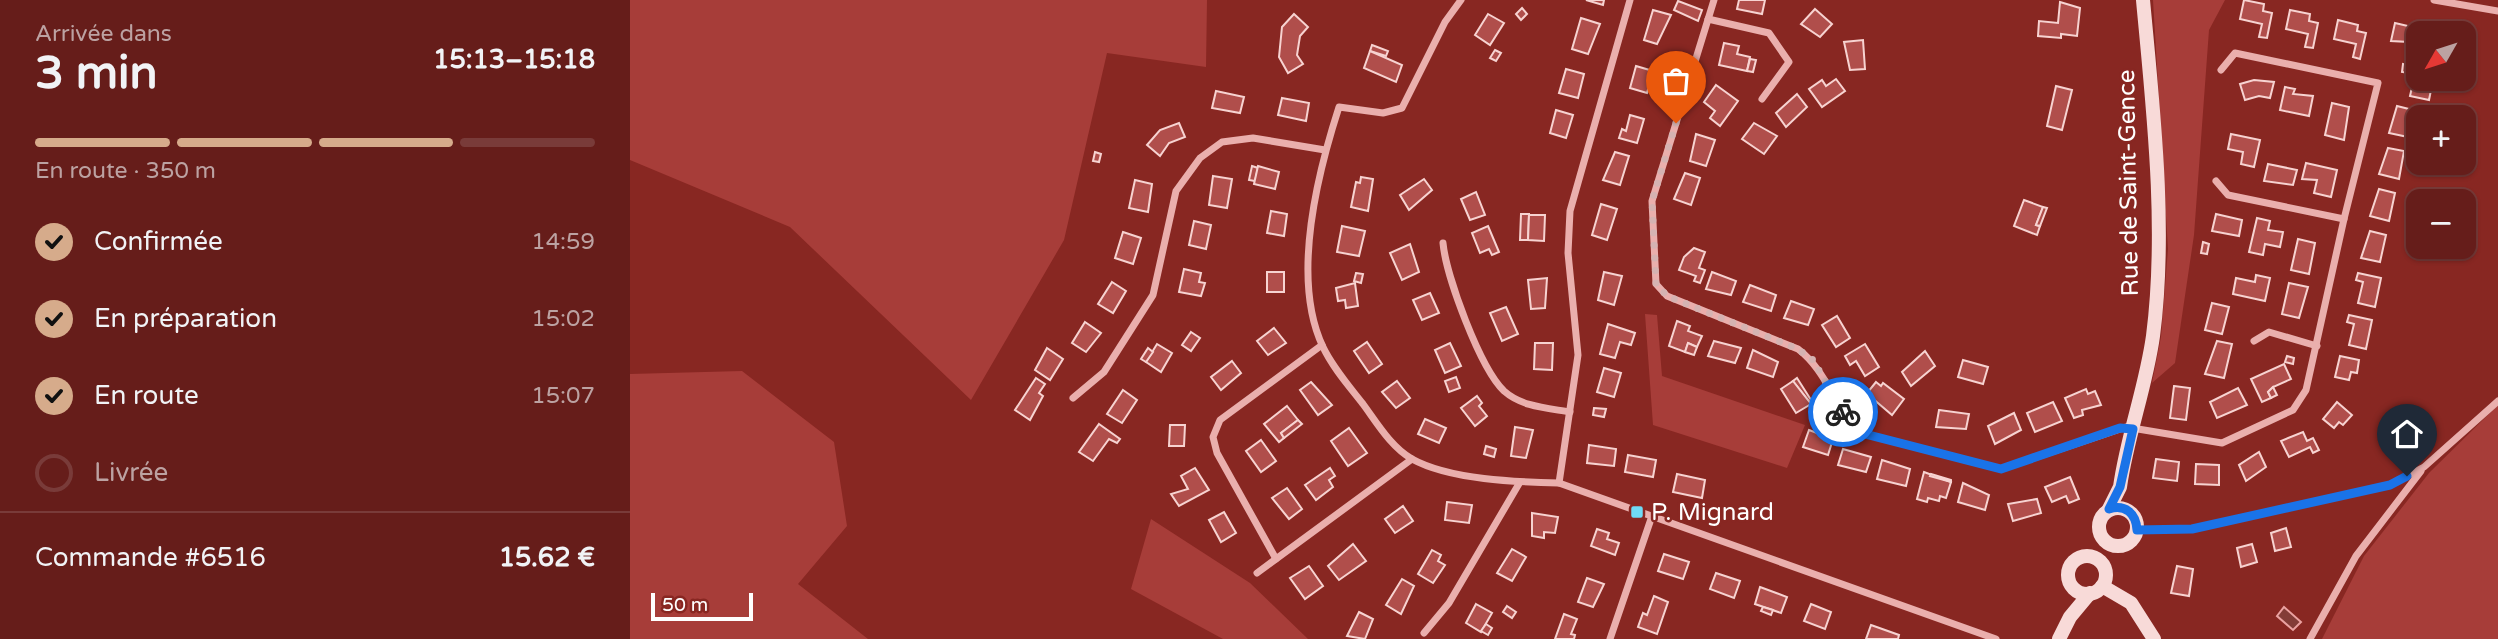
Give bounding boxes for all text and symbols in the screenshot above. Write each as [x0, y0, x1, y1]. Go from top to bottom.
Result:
text: Arrivée dans [35, 20, 172, 48]
north arrow [2406, 21, 2476, 91]
map controls [2406, 21, 2476, 259]
text: 15:13–15:18 [433, 44, 595, 75]
text: 3 min [35, 46, 158, 101]
pin [1646, 51, 1706, 123]
icon: bag [1657, 62, 1695, 100]
street label: Rue de Saint-Gence [2112, 69, 2145, 297]
button: + [2406, 105, 2476, 175]
text: En route · 350 m [35, 157, 216, 185]
button: − [2406, 189, 2476, 259]
icon: check [35, 223, 73, 261]
text: Confirmée [94, 226, 223, 257]
text: 14:59 [531, 228, 595, 256]
icon: check [35, 300, 73, 338]
text: En préparation [94, 303, 277, 334]
text: 15:02 [531, 305, 595, 333]
icon: check [35, 377, 73, 415]
courier [1808, 377, 1878, 447]
text: En route [94, 380, 199, 411]
text: 15:07 [531, 382, 595, 410]
icon: bike [1824, 393, 1862, 431]
pin [2377, 404, 2437, 476]
icon: home [2388, 415, 2426, 453]
text: Livrée [94, 457, 168, 488]
place label: P. Mignard [1651, 498, 1774, 527]
marker: P. Mignard [1629, 504, 1645, 520]
text: Commande #6516 [35, 542, 266, 573]
text: 15.62 € [499, 542, 595, 573]
scale bar [651, 590, 752, 622]
text: 50 m [662, 594, 708, 616]

